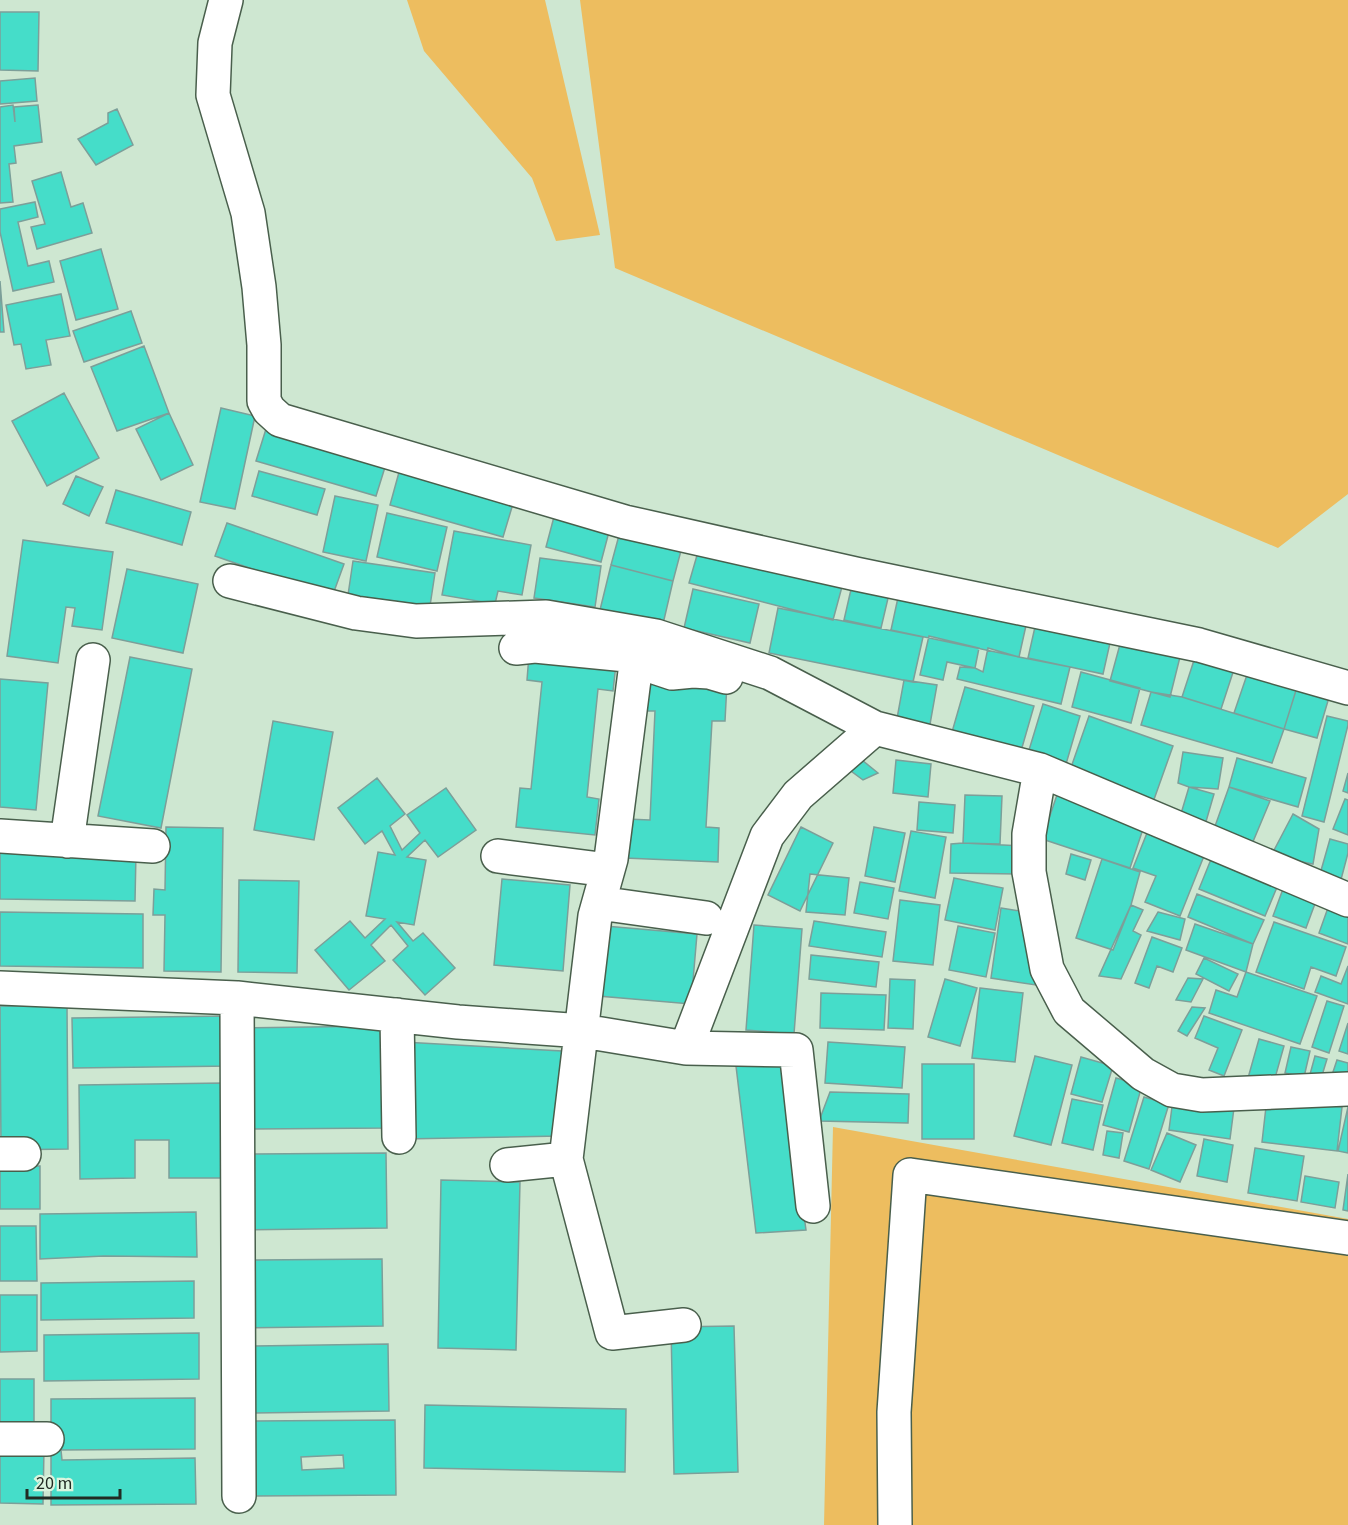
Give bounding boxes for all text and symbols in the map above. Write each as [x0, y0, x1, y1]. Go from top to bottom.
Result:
scale bar [27, 1462, 120, 1500]
text: 20 m [36, 1471, 72, 1496]

